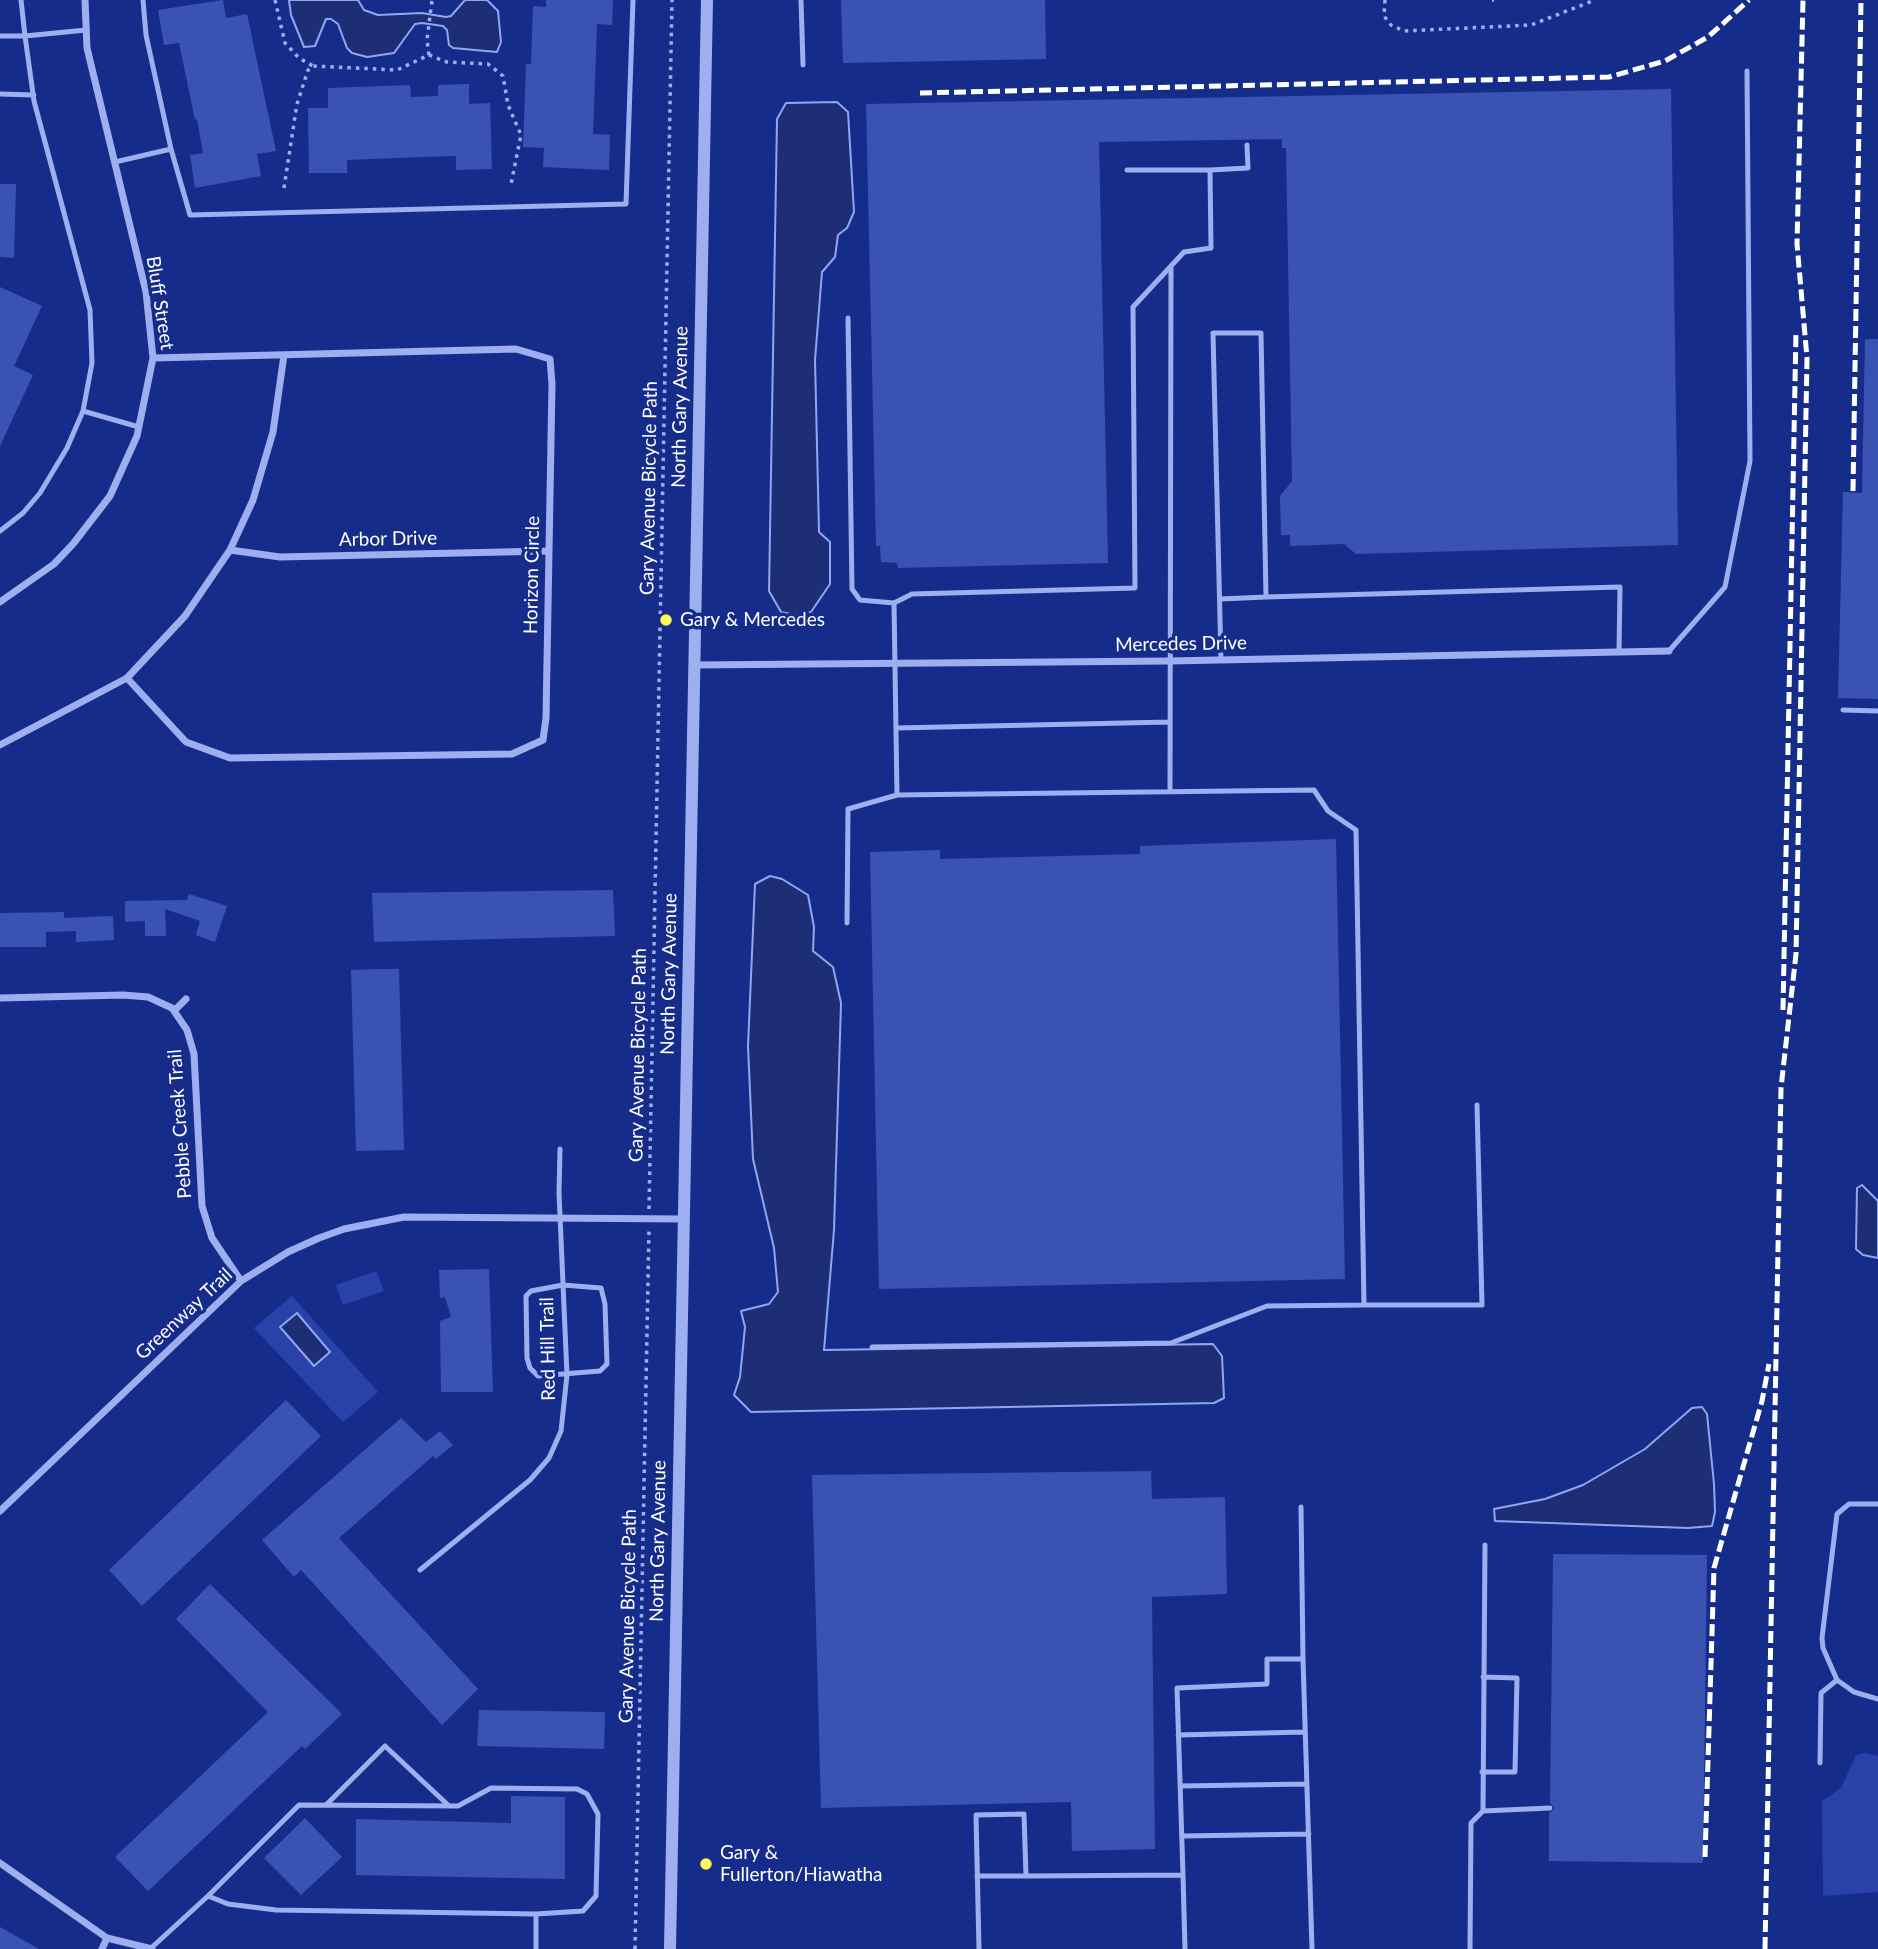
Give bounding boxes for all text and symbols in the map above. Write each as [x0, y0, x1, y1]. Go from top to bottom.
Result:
street label: Bluff Street [141, 254, 179, 352]
street label: North Gary Avenue [667, 326, 693, 488]
street label: Gary Avenue Bicycle Path [636, 381, 662, 595]
street label: Horizon Circle [520, 516, 544, 634]
street label: Arbor Drive [339, 527, 437, 551]
place label: Gary & Mercedes [680, 609, 825, 631]
marker: Gary & Mercedes [658, 612, 674, 628]
street label: Mercedes Drive [1115, 631, 1247, 657]
street label: North Gary Avenue [656, 893, 682, 1055]
street label: Gary Avenue Bicycle Path [625, 948, 651, 1162]
street label: Pebble Creek Trail [163, 1049, 197, 1199]
street label: Greenway Trail [131, 1263, 237, 1365]
street label: Red Hill Trail [536, 1297, 560, 1401]
street label: North Gary Avenue [645, 1460, 671, 1622]
street label: Gary Avenue Bicycle Path [615, 1509, 641, 1723]
place label: Gary & Fullerton/Hiawatha [720, 1842, 883, 1886]
marker: Gary & Fullerton/Hiawatha [698, 1856, 714, 1872]

